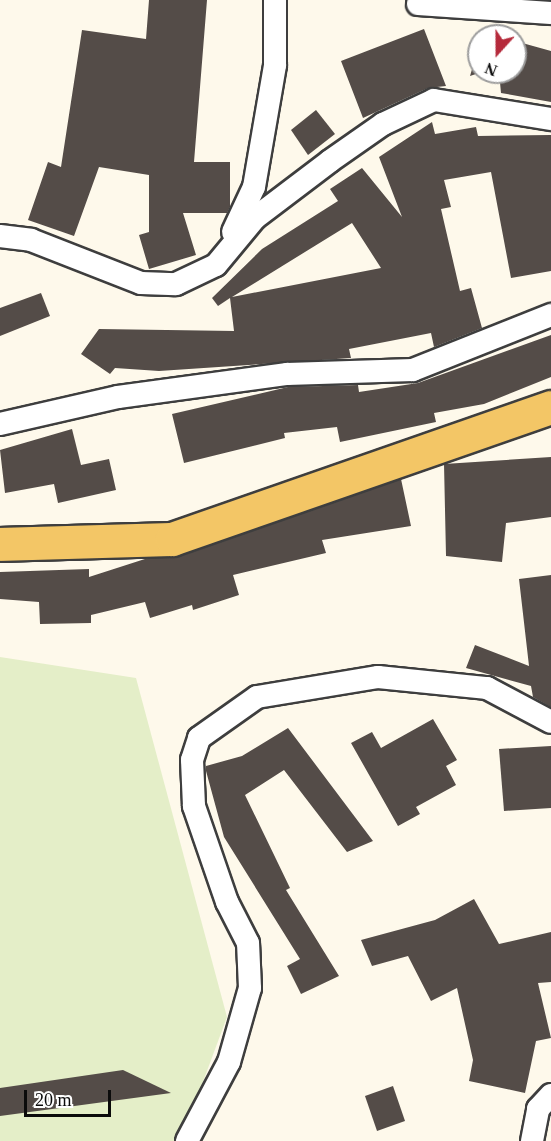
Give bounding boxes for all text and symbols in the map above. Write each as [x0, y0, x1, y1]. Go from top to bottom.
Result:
north arrow [467, 24, 527, 84]
text: N [483, 59, 500, 79]
scale bar [27, 1078, 114, 1116]
text: 20 m [35, 1090, 72, 1110]

